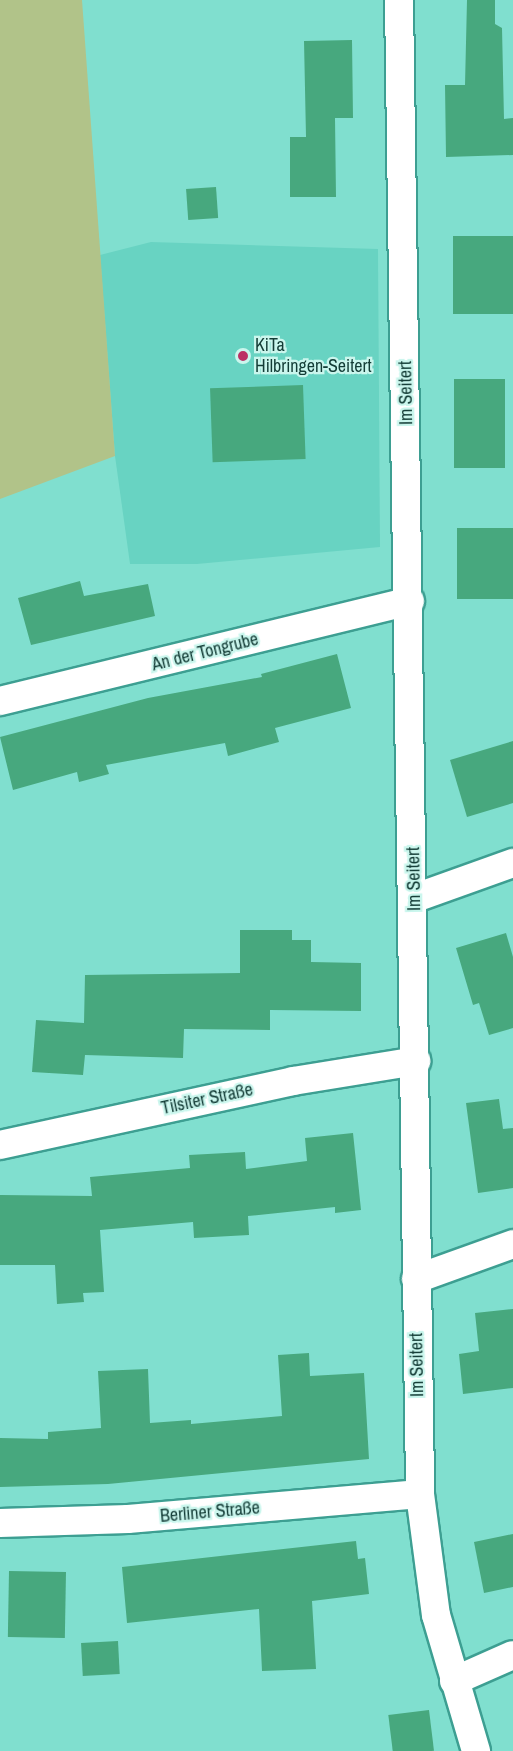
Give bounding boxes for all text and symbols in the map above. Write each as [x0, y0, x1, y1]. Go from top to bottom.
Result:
place label: KiTa Hilbringen-Seitert [255, 335, 371, 378]
marker: KiTa Hilbringen-Seitert [236, 349, 250, 363]
street label: Im Seitert [395, 361, 417, 425]
street label: An der Tongrube [149, 628, 261, 676]
street label: Im Seitert [403, 847, 425, 911]
street label: Tilsiter Straße [159, 1079, 255, 1119]
street label: Im Seitert [406, 1333, 428, 1397]
street label: Berliner Straße [159, 1497, 261, 1527]

